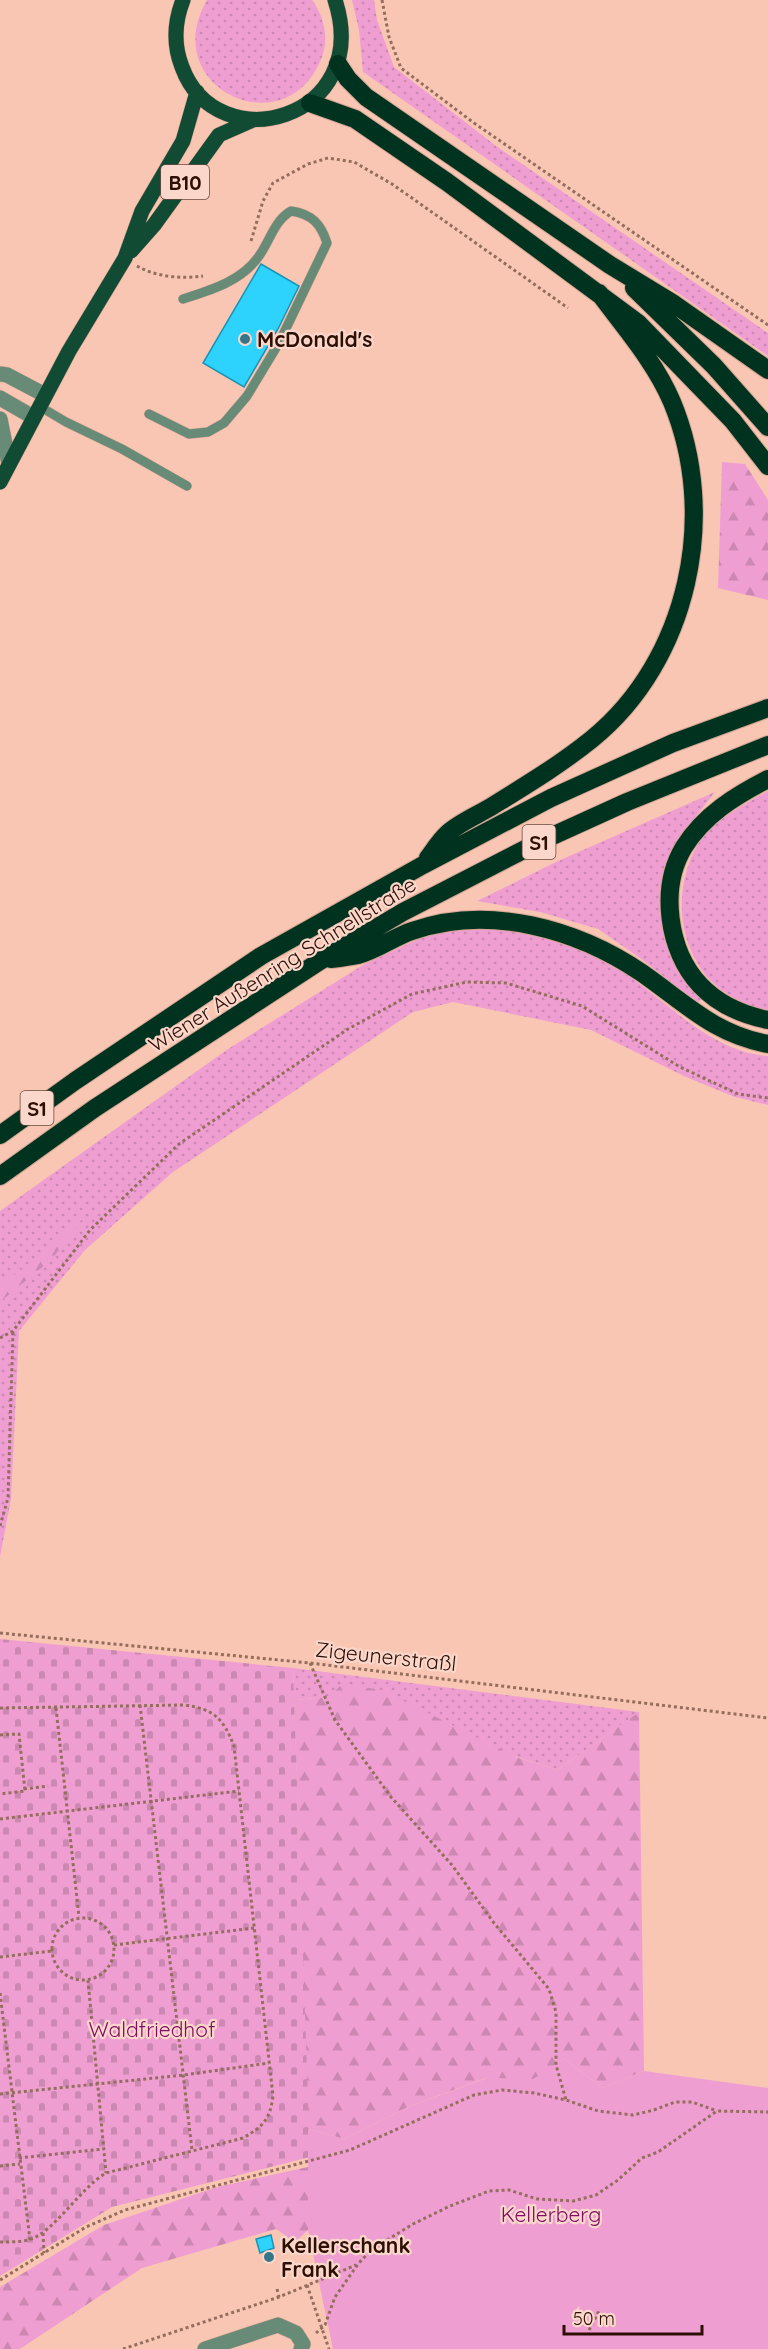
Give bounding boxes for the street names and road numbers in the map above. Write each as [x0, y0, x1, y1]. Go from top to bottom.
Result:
road number: B10 [161, 165, 209, 199]
road number: S1 [522, 825, 556, 859]
street label: Wiener Außenring Schnellstraße [143, 871, 421, 1057]
road number: S1 [20, 1091, 54, 1125]
street label: Zigeunerstraßl [314, 1636, 458, 1676]

